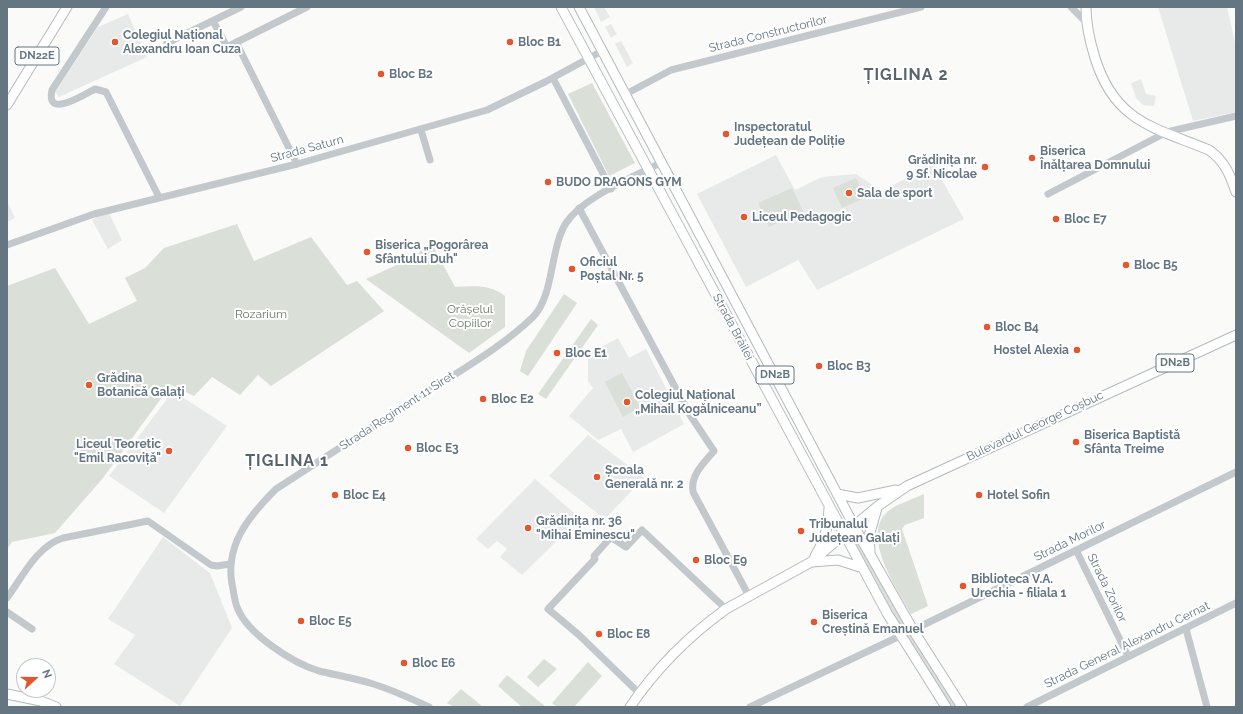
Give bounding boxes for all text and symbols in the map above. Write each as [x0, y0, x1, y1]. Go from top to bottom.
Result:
street label: Strada Constructorilor [707, 12, 829, 56]
place label: Colegiul Național Alexandru Ioan Cuza [123, 28, 241, 56]
place label: Bloc B1 [518, 35, 561, 49]
marker: Colegiul Național Alexandru Ioan Cuza [110, 37, 120, 47]
marker: Bloc B1 [505, 37, 515, 47]
road number: DN22E [15, 47, 59, 65]
district label: ȚIGLINA 2 [864, 65, 948, 85]
place label: Bloc B2 [389, 67, 433, 81]
marker: Bloc B2 [376, 69, 386, 79]
place label: Inspectoratul Județean de Poliție [734, 120, 845, 148]
marker: Inspectoratul Județean de Poliție [721, 129, 731, 139]
street label: Strada Saturn [269, 132, 345, 166]
place label: Biserica Înălțarea Domnului [1040, 144, 1150, 172]
place label: Grădinița nr. 9 Sf. Nicolae [906, 153, 977, 181]
marker: Biserica Înălțarea Domnului [1027, 153, 1037, 163]
marker: Grădinița nr. 9 Sf. Nicolae [980, 162, 990, 172]
place label: BUDO DRAGONS GYM [556, 175, 682, 189]
marker: BUDO DRAGONS GYM [543, 177, 553, 187]
place label: Sala de sport [857, 186, 933, 200]
marker: Sala de sport [844, 188, 854, 198]
place label: Liceul Pedagogic [752, 210, 852, 224]
marker: Liceul Pedagogic [739, 212, 749, 222]
place label: Bloc E7 [1064, 212, 1107, 226]
marker: Bloc E7 [1051, 214, 1061, 224]
place label: Biserica „Pogorârea Sfântului Duh" [375, 238, 488, 266]
marker: Biserica „Pogorârea Sfântului Duh" [362, 247, 372, 257]
place label: Oficiul Poștal Nr. 5 [580, 255, 644, 283]
place label: Bloc B5 [1134, 258, 1178, 272]
marker: Bloc B5 [1121, 260, 1131, 270]
marker: Oficiul Poștal Nr. 5 [567, 264, 577, 274]
street label: Strada Brăilei [709, 291, 757, 363]
park label: Orășelul Copiilor [447, 302, 493, 330]
park label: Rozarium [235, 307, 287, 321]
place label: Bloc B4 [995, 320, 1039, 334]
marker: Bloc B4 [982, 322, 992, 332]
place label: Hostel Alexia [994, 343, 1069, 357]
marker: Hostel Alexia [1072, 345, 1082, 355]
place label: Bloc E1 [565, 346, 607, 360]
marker: Bloc E1 [552, 348, 562, 358]
road number: DN2B [1156, 354, 1194, 372]
place label: Bloc B3 [827, 359, 871, 373]
marker: Bloc B3 [814, 361, 824, 371]
road number: DN2B [756, 366, 794, 384]
street label: Strada Regiment 11 Siret [337, 368, 457, 454]
place label: Grădina Botanică Galați [97, 371, 185, 399]
marker: Grădina Botanică Galați [84, 380, 94, 390]
place label: Colegiul Național „Mihail Kogălniceanu” [635, 388, 762, 416]
street label: Bulevardul George Coșbuc [964, 388, 1106, 464]
place label: Bloc E2 [491, 392, 534, 406]
marker: Bloc E2 [478, 394, 488, 404]
marker: Colegiul Național „Mihail Kogălniceanu” [622, 397, 632, 407]
place label: Biserica Baptistă Sfânta Treime [1084, 428, 1180, 456]
place label: Liceul Teoretic "Emil Racoviță" [74, 437, 161, 465]
marker: Biserica Baptistă Sfânta Treime [1071, 437, 1081, 447]
place label: Bloc E3 [416, 441, 459, 455]
marker: Bloc E3 [403, 443, 413, 453]
marker: Liceul Teoretic "Emil Racoviță" [164, 446, 174, 456]
district label: ȚIGLINA 1 [245, 451, 329, 471]
place label: Școala Generală nr. 2 [605, 463, 683, 491]
marker: Școala Generală nr. 2 [592, 472, 602, 482]
place label: Bloc E4 [343, 488, 386, 502]
place label: Hotel Sofin [987, 488, 1050, 502]
marker: Bloc E4 [330, 490, 340, 500]
marker: Hotel Sofin [974, 490, 984, 500]
place label: Grădinița nr. 36 "Mihai Eminescu" [536, 514, 635, 542]
place label: Tribunalul Județean Galați [809, 517, 900, 545]
street label: Strada Morilor [1032, 517, 1108, 565]
marker: Grădinița nr. 36 "Mihai Eminescu" [523, 523, 533, 533]
marker: Tribunalul Județean Galați [796, 526, 806, 536]
street label: Strada Zorilor [1084, 551, 1130, 625]
place label: Bloc E9 [704, 553, 747, 567]
marker: Bloc E9 [691, 555, 701, 565]
place label: Biblioteca V.A. Urechia - filiala 1 [971, 572, 1066, 600]
marker: Biblioteca V.A. Urechia - filiala 1 [958, 581, 968, 591]
street label: Strada General Alexandru Cernat [1042, 599, 1212, 691]
place label: Biserica Creștină Emanuel [822, 608, 923, 636]
place label: Bloc E5 [309, 614, 352, 628]
marker: Bloc E5 [296, 616, 306, 626]
marker: Biserica Creștină Emanuel [809, 617, 819, 627]
place label: Bloc E8 [607, 627, 650, 641]
marker: Bloc E8 [594, 629, 604, 639]
place label: Bloc E6 [412, 656, 455, 670]
north arrow [16, 658, 56, 698]
marker: Bloc E6 [399, 658, 409, 668]
text: N [39, 668, 54, 680]

